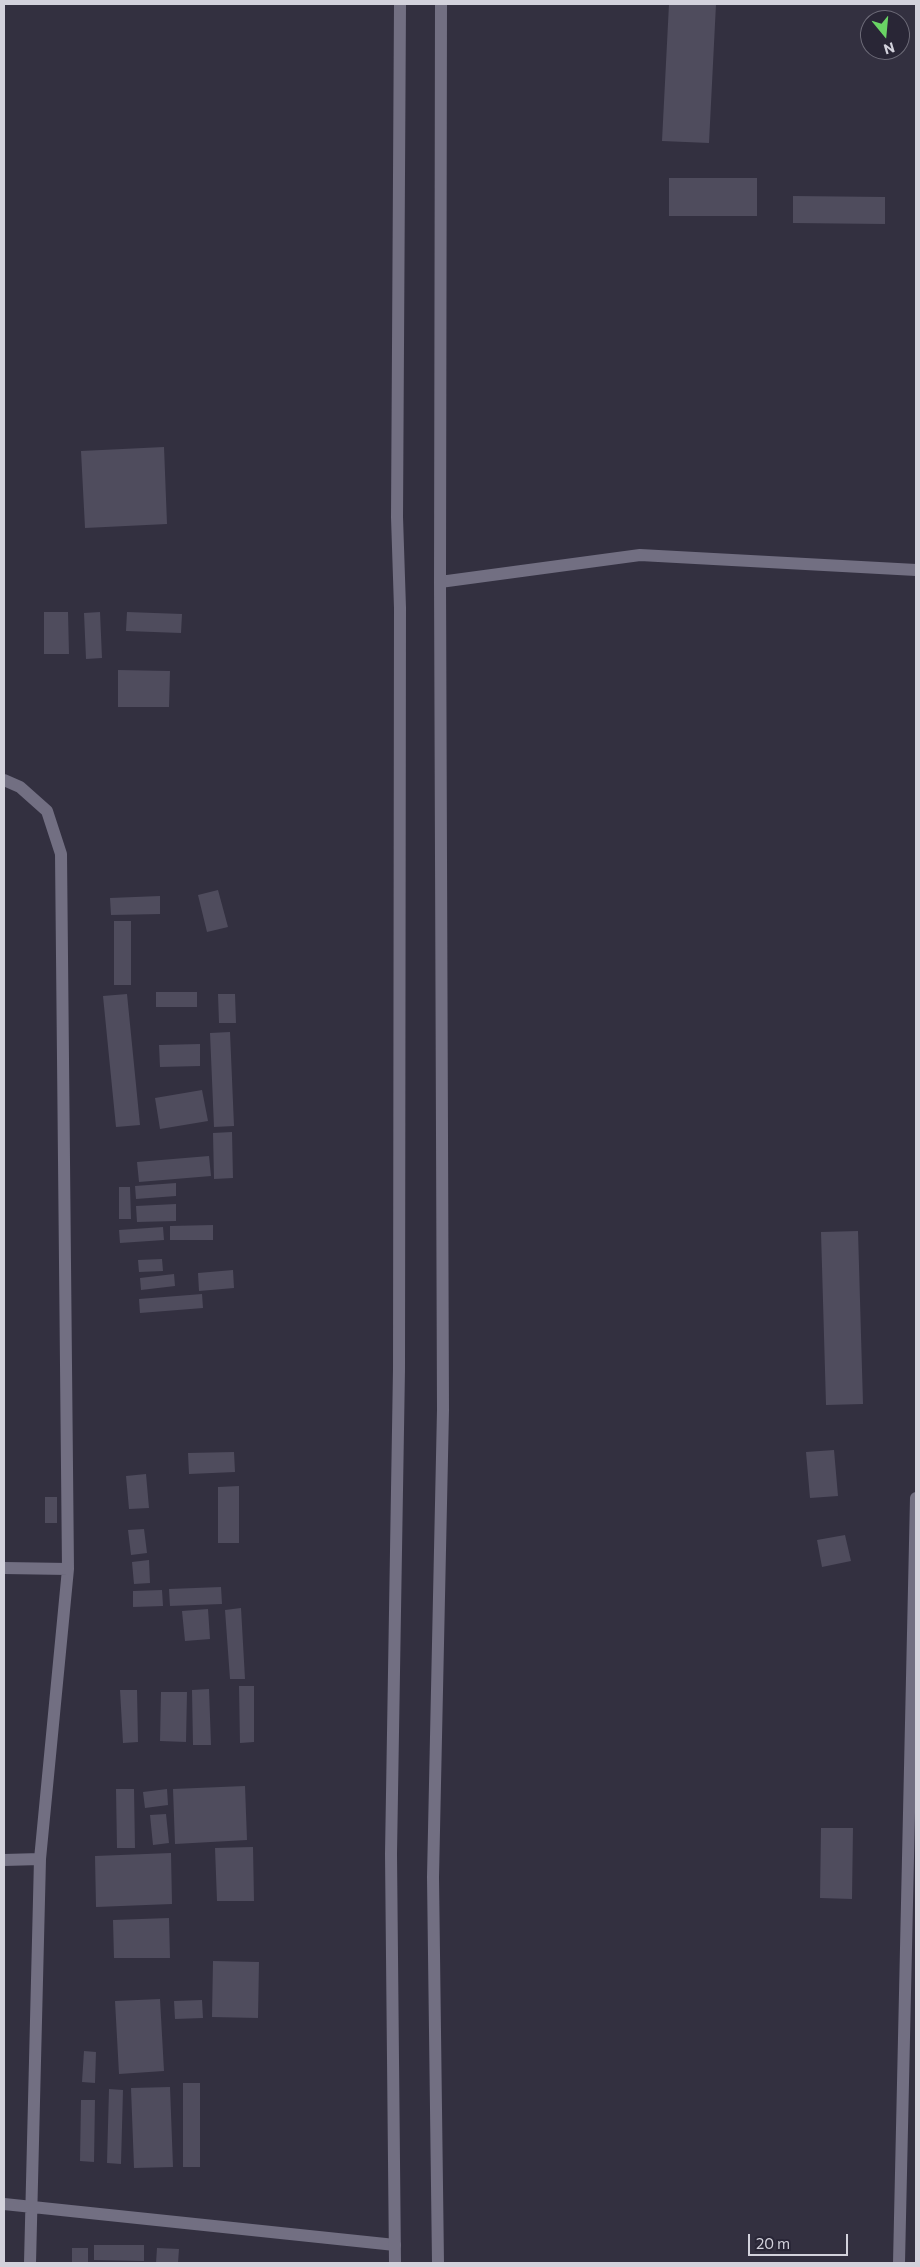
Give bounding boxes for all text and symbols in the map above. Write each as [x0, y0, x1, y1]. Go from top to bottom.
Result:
north arrow [860, 10, 910, 60]
text: N [882, 39, 897, 59]
scale bar [750, 2224, 850, 2256]
text: 20 m [756, 2234, 790, 2252]

